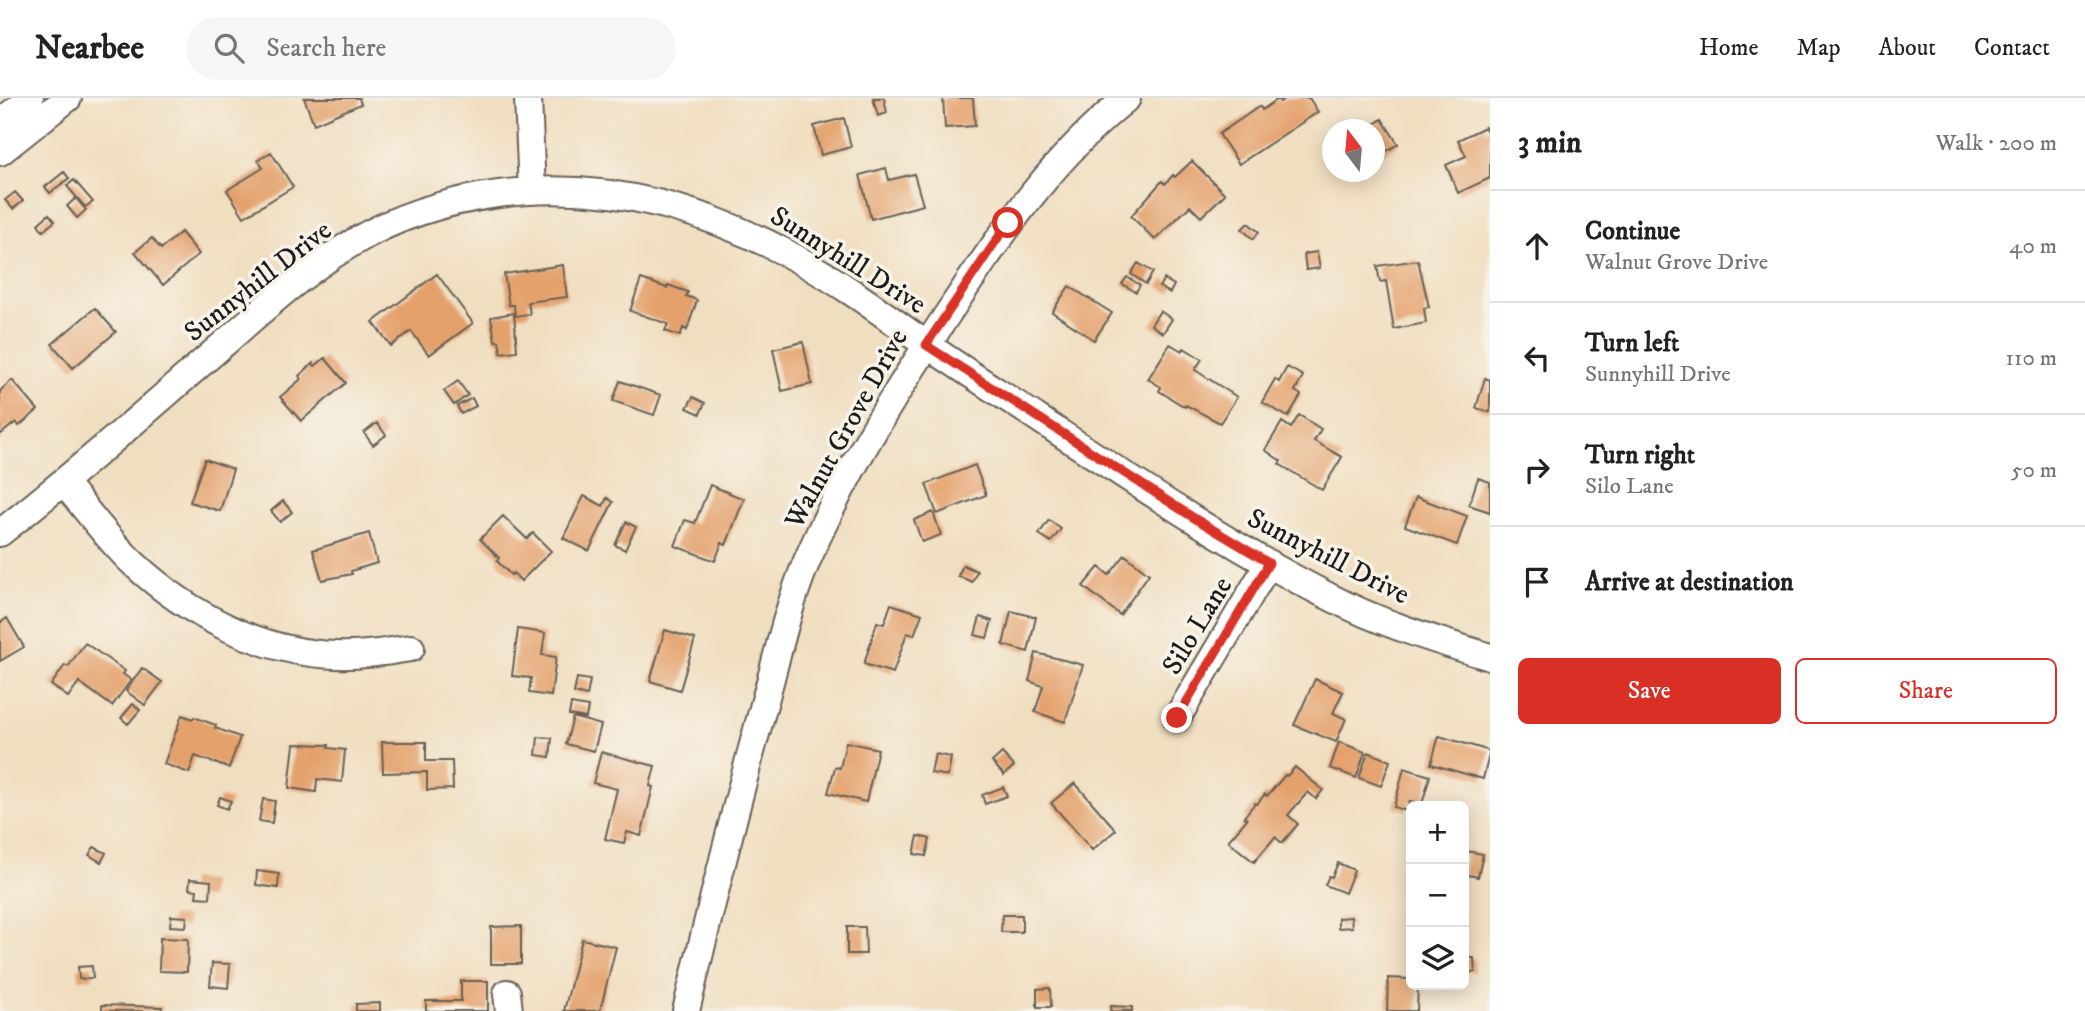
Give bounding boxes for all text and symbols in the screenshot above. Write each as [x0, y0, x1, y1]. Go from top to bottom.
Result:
search box [186, 17, 676, 80]
text: Nearbee [35, 28, 144, 69]
icon: search [210, 29, 248, 67]
text: Search here [266, 32, 386, 65]
text: Home [1699, 33, 1758, 63]
text: Map [1796, 33, 1841, 63]
text: About [1879, 33, 1936, 63]
text: Contact [1974, 33, 2050, 63]
north arrow [1322, 119, 1385, 182]
text: 3 min [1518, 125, 1582, 162]
text: Walk · 200 m [1936, 129, 2057, 158]
street label: Sunnyhill Drive [764, 198, 933, 322]
route start [992, 207, 1023, 238]
street label: Sunnyhill Drive [177, 213, 339, 350]
text: Continue [1585, 215, 1680, 248]
icon: ahead [1518, 227, 1556, 265]
text: 40 m [2009, 232, 2057, 261]
text: Walnut Grove Drive [1585, 248, 1768, 277]
street label: Walnut Grove Drive [776, 323, 916, 536]
text: Turn left [1585, 327, 1679, 360]
icon: left [1518, 339, 1556, 377]
text: 110 m [2006, 344, 2057, 373]
text: Sunnyhill Drive [1585, 360, 1731, 389]
text: Turn right [1585, 439, 1695, 472]
icon: right [1518, 451, 1556, 489]
text: 50 m [2011, 456, 2057, 485]
text: Silo Lane [1585, 472, 1674, 501]
street label: Sunnyhill Drive [1241, 500, 1415, 612]
icon: arrive [1518, 563, 1556, 601]
text: Arrive at destination [1585, 566, 1794, 599]
street label: Silo Lane [1154, 570, 1240, 681]
button: Save [1518, 658, 1781, 724]
button: Share [1795, 658, 2057, 724]
route end [1161, 702, 1192, 733]
map controls [1406, 801, 1469, 990]
button: + [1406, 801, 1469, 864]
button: − [1406, 864, 1469, 927]
button: layers [1406, 927, 1469, 990]

